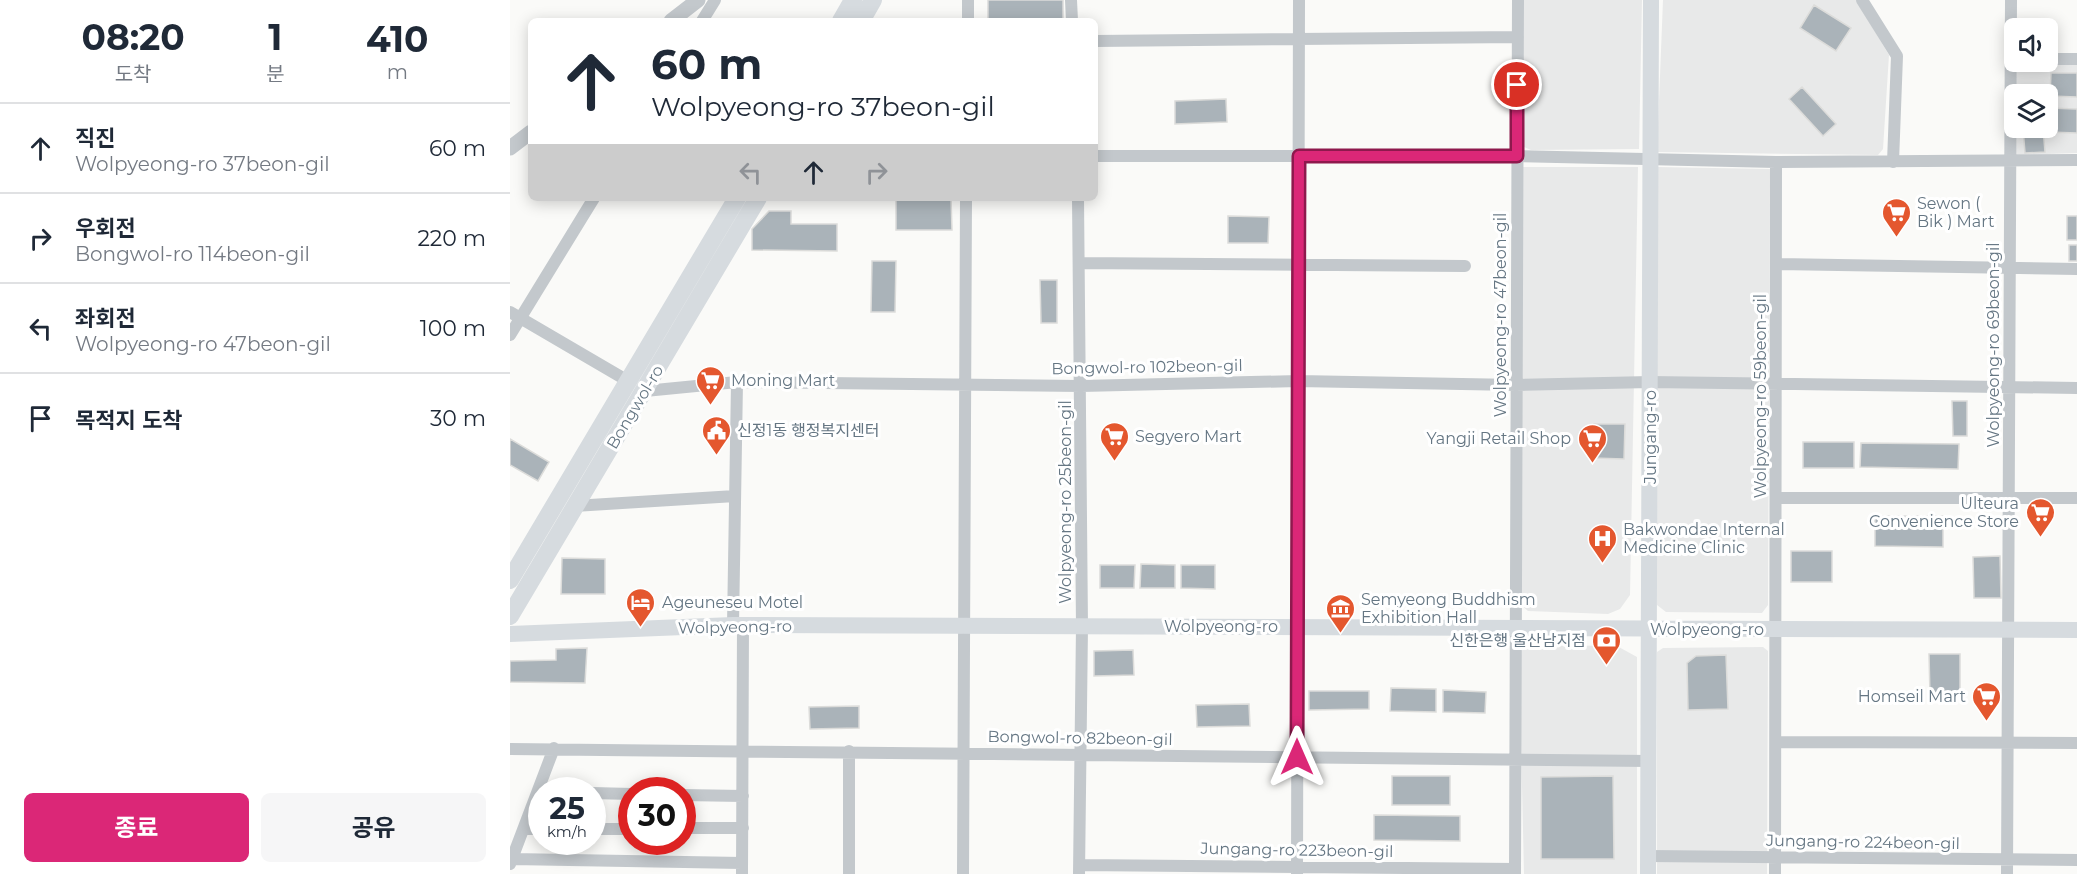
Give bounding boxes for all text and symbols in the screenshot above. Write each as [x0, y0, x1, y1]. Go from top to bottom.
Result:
text: 08:20 [81, 15, 185, 59]
text: 1 [268, 15, 282, 59]
text: 410 [366, 17, 429, 61]
map controls [2004, 18, 2058, 138]
button: sound [2004, 18, 2058, 72]
text: 60 m [651, 38, 762, 90]
icon: ahead [552, 42, 630, 120]
pin [1491, 59, 1542, 110]
text: m [387, 60, 408, 84]
text: 도착 [115, 62, 152, 86]
text: 분 [266, 62, 285, 86]
icon: arrive [1500, 68, 1533, 101]
button: layers [2004, 84, 2058, 138]
text: Wolpyeong-ro 37beon-gil [651, 90, 995, 123]
text: 직진 [75, 125, 115, 152]
icon: ahead [24, 132, 57, 165]
text: 60 m [429, 135, 486, 162]
text: Wolpyeong-ro 37beon-gil [75, 152, 330, 176]
icon: left [734, 156, 767, 189]
icon: ahead [797, 156, 830, 189]
icon: right [860, 156, 893, 189]
place label: Sewon ( Bik ) Mart [1917, 194, 1995, 231]
supermarket icon: Sewon ( Bik ) Mart [1880, 196, 1912, 238]
street label: Wolpyeong-ro 47beon-gil [1491, 213, 1510, 417]
text: 우회전 [75, 215, 136, 242]
icon: right [24, 222, 57, 255]
text: 220 m [417, 225, 486, 252]
text: Bongwol-ro 114beon-gil [75, 242, 310, 266]
street label: Wolpyeong-ro 69beon-gil [1984, 243, 2003, 448]
street label: Wolpyeong-ro 59beon-gil [1751, 294, 1770, 498]
text: 좌회전 [75, 305, 136, 332]
icon: left [24, 312, 57, 345]
text: 100 m [420, 315, 486, 342]
text: Wolpyeong-ro 47beon-gil [75, 332, 331, 356]
street label: Bongwol-ro 102beon-gil [1051, 356, 1243, 378]
street label: Bongwol-ro [603, 362, 667, 452]
supermarket icon: Moning Mart [694, 364, 726, 406]
place label: Moning Mart [731, 371, 836, 390]
street label: Jungang-ro [1641, 390, 1660, 485]
street label: Wolpyeong-ro 25beon-gil [1056, 400, 1075, 604]
icon: arrive [24, 402, 57, 435]
text: 30 m [430, 405, 486, 432]
text: 목적지 도착 [75, 407, 182, 434]
public building icon: 신정1동 행정복지센터 [700, 414, 732, 456]
supermarket icon: Segyero Mart [1098, 420, 1130, 462]
place label: 신정1동 행정복지센터 [737, 421, 879, 440]
supermarket icon: Yangji Retail Shop [1576, 422, 1608, 464]
place label: Segyero Mart [1135, 427, 1242, 446]
place label: Yangji Retail Shop [1427, 429, 1571, 448]
place label: Ulteura Convenience Store [1869, 494, 2019, 531]
supermarket icon: Ulteura Convenience Store [2024, 496, 2056, 538]
place label: Bakwondae Internal Medicine Clinic [1623, 520, 1785, 557]
hospital icon: Bakwondae Internal Medicine Clinic [1586, 522, 1618, 564]
hotel icon: Ageuneseu Motel [625, 586, 657, 628]
place label: Semyeong Buddhism Exhibition Hall [1361, 590, 1536, 627]
museum icon: Semyeong Buddhism Exhibition Hall [1324, 592, 1356, 634]
place label: Ageuneseu Motel [662, 593, 803, 612]
street label: Wolpyeong-ro [678, 617, 792, 637]
street label: Wolpyeong-ro [1164, 617, 1278, 636]
street label: Wolpyeong-ro [1650, 620, 1764, 639]
bank icon: 신한은행 울산남지점 [1591, 624, 1623, 666]
place label: 신한은행 울산남지점 [1449, 631, 1586, 650]
supermarket icon: Homseil Mart [1971, 680, 2003, 722]
place label: Homseil Mart [1858, 687, 1966, 706]
position arrow [1265, 725, 1329, 789]
street label: Bongwol-ro 82beon-gil [987, 727, 1173, 749]
speed limit sign: 30 [618, 777, 696, 855]
text: 25 [549, 790, 585, 827]
button: 종료 [24, 793, 249, 862]
button: 공유 [261, 793, 486, 862]
text: km/h [547, 822, 587, 841]
street label: Jungang-ro 224beon-gil [1765, 831, 1960, 853]
street label: Jungang-ro 223beon-gil [1199, 839, 1394, 861]

